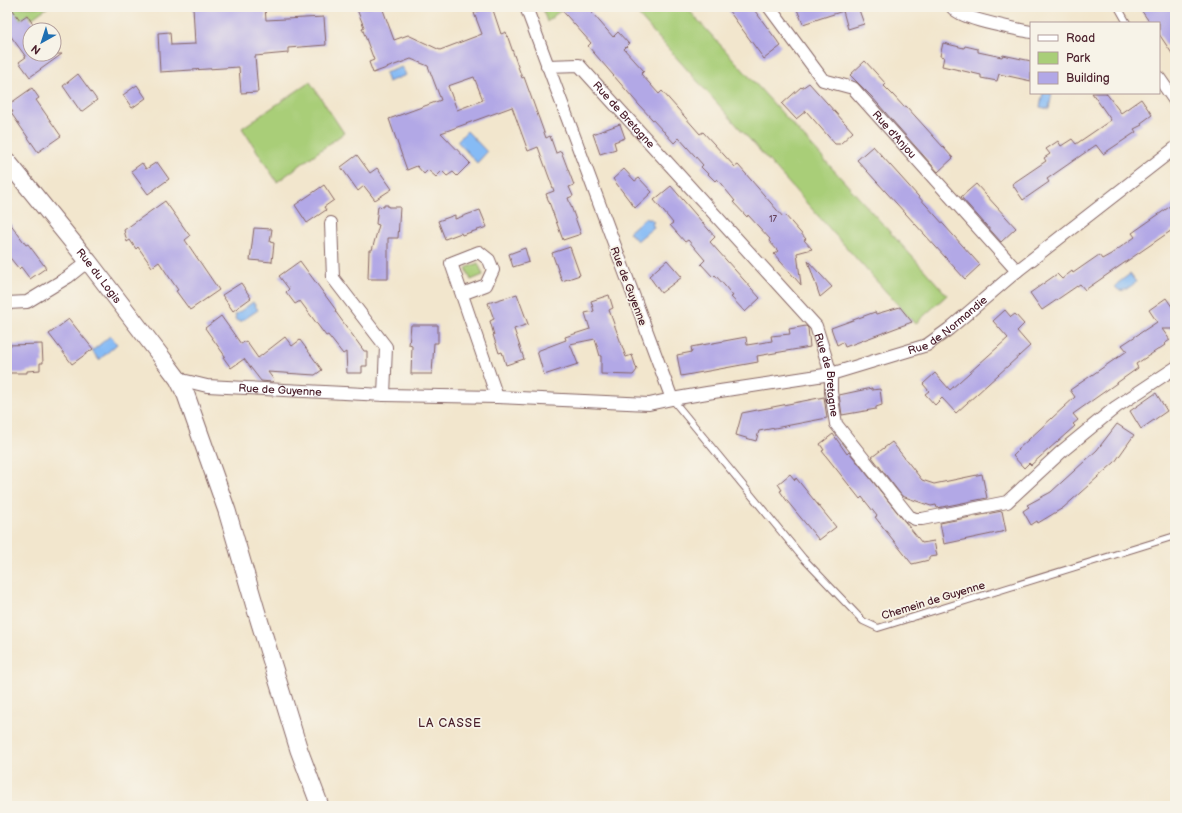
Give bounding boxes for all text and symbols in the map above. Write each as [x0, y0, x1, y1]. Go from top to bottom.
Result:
north arrow [22, 22, 62, 62]
legend [1030, 22, 1160, 94]
text: Road [1066, 31, 1095, 46]
text: N [29, 42, 43, 57]
text: Park [1066, 51, 1090, 66]
text: Building [1066, 71, 1110, 86]
street label: Rue de Bretagne [590, 79, 658, 151]
street label: Rue d'Anjou [869, 108, 919, 161]
house number: 17 [769, 214, 778, 225]
street label: Rue de Guyenne [608, 245, 650, 328]
street label: Rue du Logis [73, 246, 124, 306]
street label: Rue de Normandie [906, 293, 990, 357]
street label: Rue de Bretagne [812, 332, 841, 418]
street label: Rue de Guyenne [238, 382, 323, 399]
street label: Chemein de Guyenne [880, 578, 987, 622]
district label: LA CASSE [418, 716, 482, 731]

